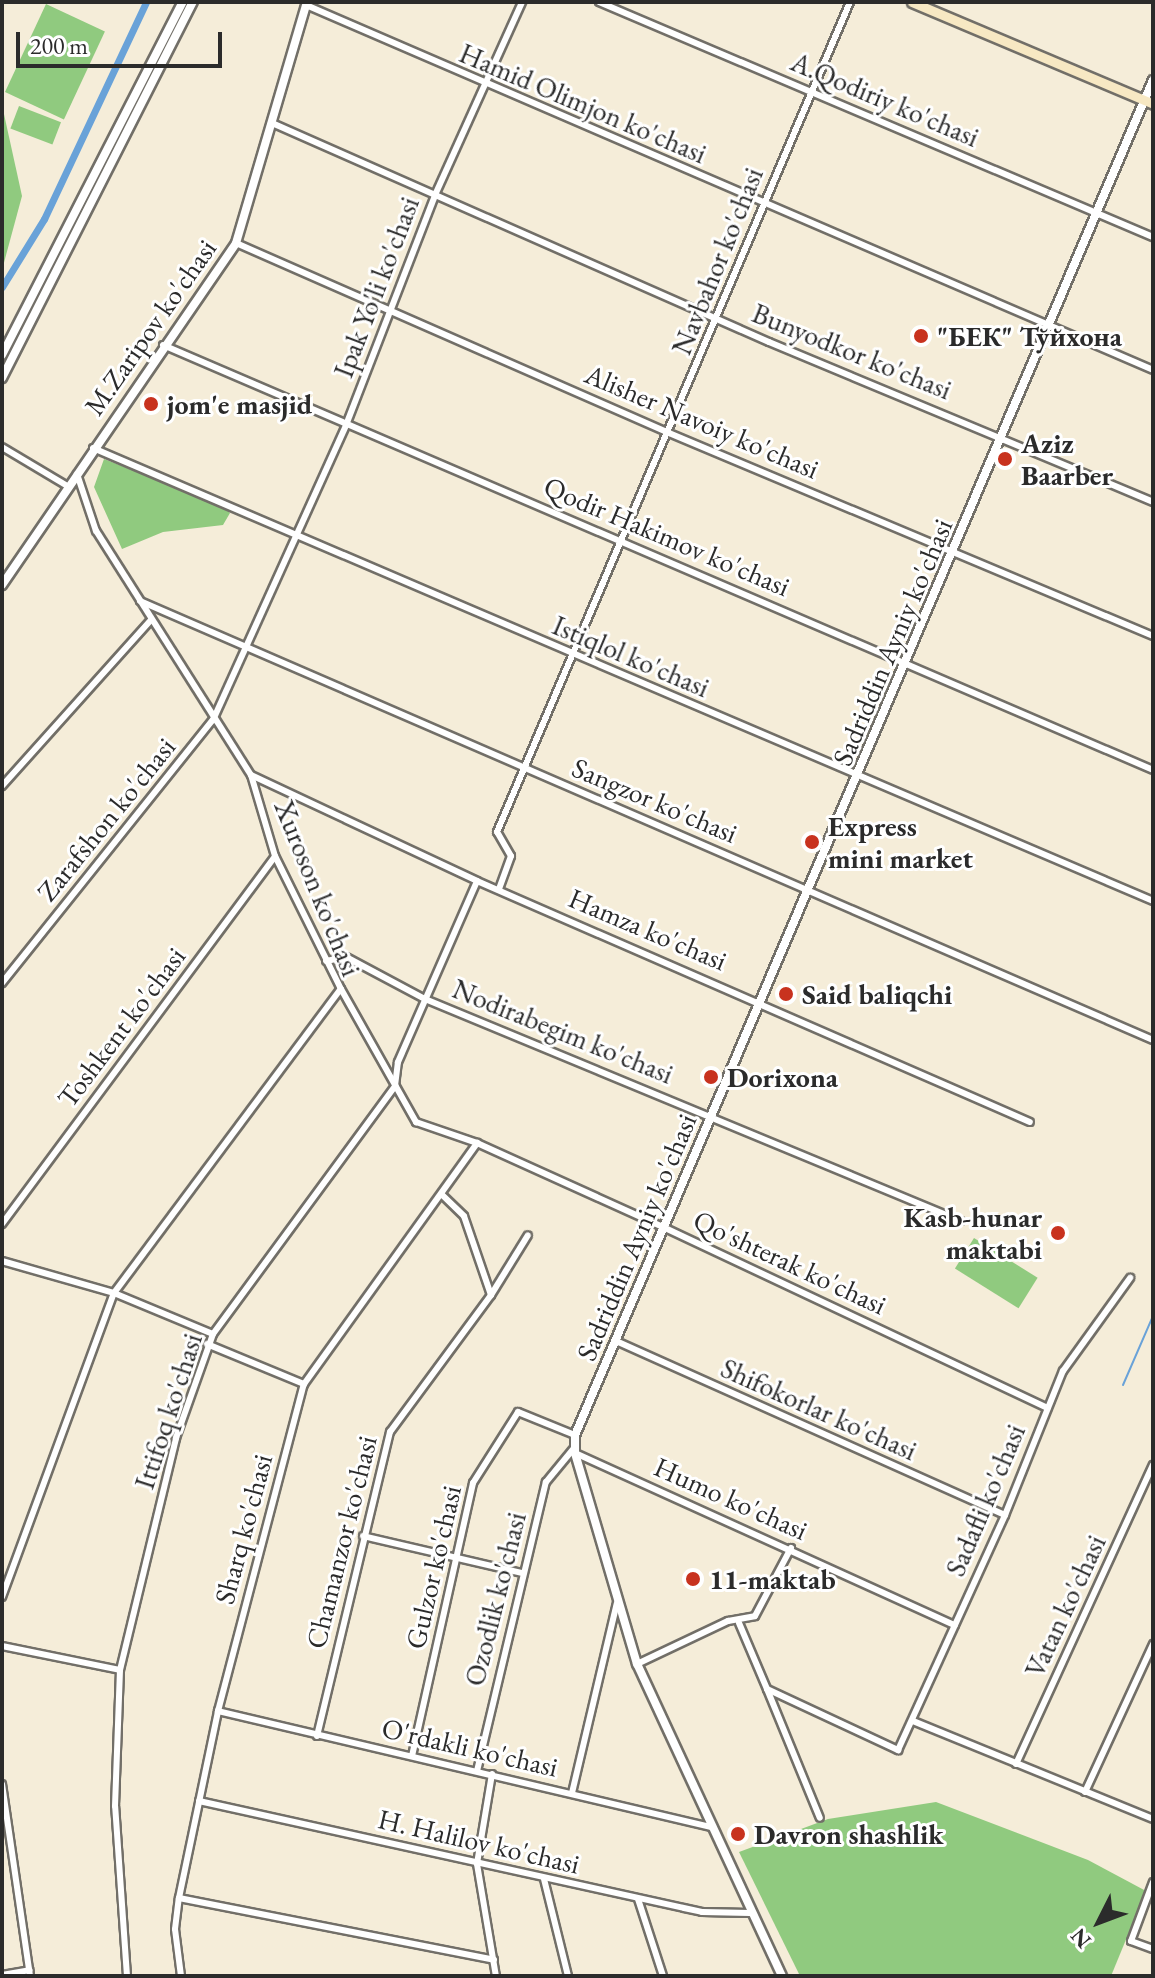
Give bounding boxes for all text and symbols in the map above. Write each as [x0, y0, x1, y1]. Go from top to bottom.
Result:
scale bar [20, 16, 226, 66]
text: 200 m [30, 30, 88, 61]
street label: Hamid Olimjon ko'chasi [454, 36, 712, 170]
street label: A.Qodiriy ko'chasi [786, 44, 984, 154]
street label: Navbahor ko'chasi [664, 163, 770, 359]
street label: Ipak Yo'li ko'chasi [326, 192, 426, 382]
street label: M.Zaripov ko'chasi [77, 232, 223, 422]
street label: Bunyodkor ko'chasi [747, 296, 957, 406]
place label: "БЕК" Тўйхона [937, 319, 1122, 353]
marker: "БЕК" Тўйхона [912, 327, 930, 345]
street label: Alisher Navoiy ko'chasi [580, 357, 824, 485]
place label: jom'e masjid [167, 387, 312, 421]
marker: jom'e masjid [142, 395, 160, 413]
place label: Aziz Baarber [1021, 426, 1113, 492]
marker: Aziz Baarber [996, 450, 1014, 468]
street label: Qodir Hakimov ko'chasi [539, 469, 795, 603]
street label: Sadriddin Ayniy ko'chasi [825, 514, 959, 770]
street label: Istiqlol ko'chasi [548, 608, 714, 704]
street label: Zarafshon ko'chasi [30, 730, 182, 908]
street label: Sangzor ko'chasi [567, 750, 743, 850]
street label: Xuroson ko'chasi [267, 795, 369, 981]
place label: Express mini market [828, 809, 973, 875]
marker: Express mini market [803, 833, 821, 851]
street label: Hamza ko'chasi [564, 881, 732, 977]
street label: Toshkent ko'chasi [50, 940, 192, 1114]
street label: Nodirabegim ko'chasi [448, 971, 678, 1091]
place label: Said baliqchi [802, 977, 952, 1011]
marker: Said baliqchi [777, 985, 795, 1003]
place label: Dorixona [727, 1060, 838, 1094]
marker: Dorixona [702, 1068, 720, 1086]
street label: Sadriddin Ayniy ko'chasi [569, 1109, 703, 1365]
place label: Kasb-hunar maktabi [903, 1200, 1042, 1266]
street label: Qo'shterak ko'chasi [688, 1203, 892, 1321]
marker: Kasb-hunar maktabi [1049, 1224, 1067, 1242]
street label: Ittifoq ko'chasi [127, 1329, 209, 1493]
street label: Shifokorlar ko'chasi [716, 1351, 922, 1467]
street label: Sadafli ko'chasi [938, 1419, 1032, 1581]
street label: Chamanzor ko'chasi [298, 1432, 384, 1652]
street label: Humo ko'chasi [649, 1449, 813, 1547]
street label: Sharq ko'chasi [207, 1450, 279, 1608]
street label: Gulzor ko'chasi [398, 1482, 468, 1652]
street label: Ozodlik ko'chasi [457, 1509, 533, 1689]
street label: Vatan ko'chasi [1017, 1530, 1113, 1682]
place label: 11-maktab [709, 1562, 836, 1596]
marker: 11-maktab [684, 1570, 702, 1588]
street label: O'rdakli ko'chasi [379, 1710, 561, 1784]
street label: H. Halilov ko'chasi [375, 1801, 583, 1881]
place label: Davron shashlik [754, 1817, 944, 1851]
marker: Davron shashlik [729, 1825, 747, 1843]
north arrow [1059, 1882, 1139, 1962]
text: N [1064, 1922, 1098, 1955]

